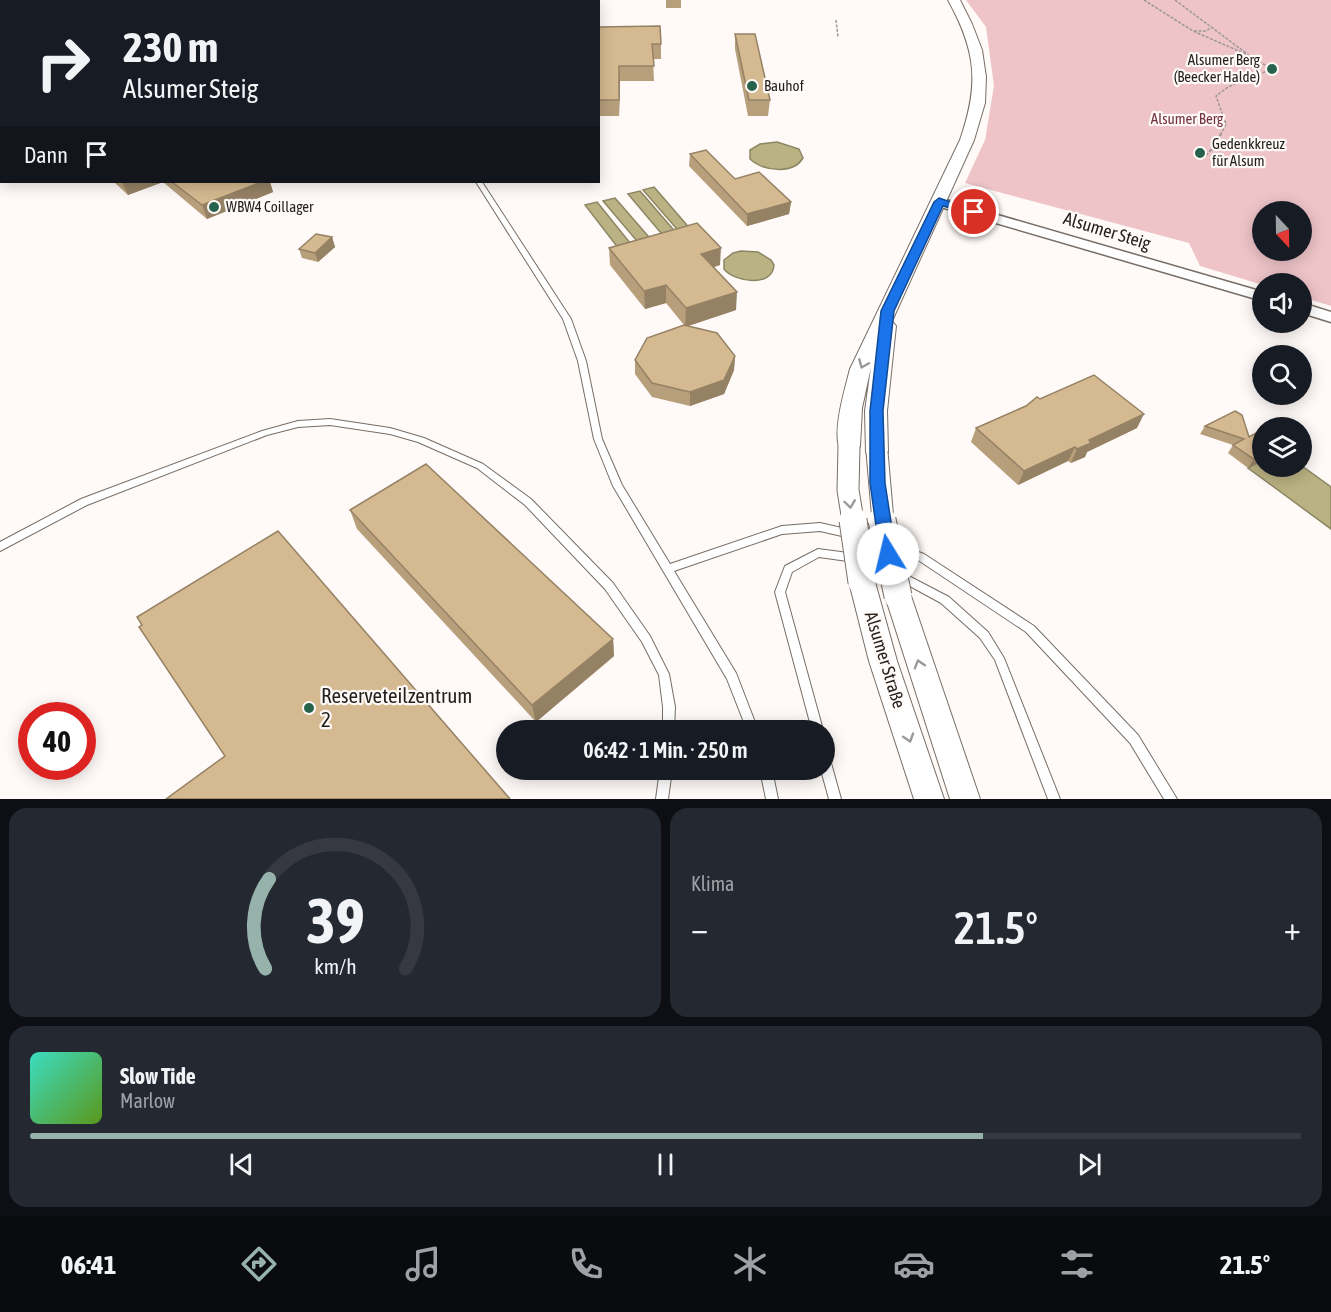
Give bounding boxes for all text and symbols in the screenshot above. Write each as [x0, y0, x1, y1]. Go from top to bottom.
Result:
text: 230 m [123, 23, 218, 71]
icon: right [24, 24, 102, 102]
place label: Alsumer Berg (Beecker Halde) [1174, 51, 1261, 85]
marker: Alsumer Berg (Beecker Halde) [1265, 62, 1279, 76]
text: Alsumer Steig [123, 73, 258, 104]
place label: Bauhof [764, 77, 804, 94]
marker: Bauhof [745, 79, 759, 93]
park label: Alsumer Berg [1151, 110, 1224, 127]
place label: Gedenkkreuz für Alsum [1212, 135, 1286, 169]
icon: arrive [80, 138, 113, 171]
text: Dann [24, 142, 68, 168]
marker: Gedenkkreuz für Alsum [1193, 146, 1207, 160]
pin [948, 186, 999, 237]
icon: arrive [957, 195, 990, 228]
place label: WBW4 Coillager [226, 198, 314, 215]
marker: WBW4 Coillager [207, 200, 221, 214]
north arrow [1252, 201, 1312, 261]
map controls [1252, 201, 1312, 477]
street label: Alsumer Steig [1061, 207, 1154, 254]
button: sound [1252, 273, 1312, 333]
button: search [1252, 345, 1312, 405]
one-way arrow [858, 357, 870, 368]
button: layers [1252, 417, 1312, 477]
one-way arrow [844, 500, 856, 509]
position arrow [856, 522, 920, 586]
street label: Alsumer Straße [861, 609, 910, 711]
one-way arrow [914, 659, 926, 670]
place label: Reserveteilzentrum 2 [321, 683, 473, 731]
marker: Reserveteilzentrum 2 [302, 701, 316, 715]
speed limit sign: 40 [18, 702, 96, 780]
one-way arrow [902, 732, 914, 743]
text: 06:42 · 1 Min. · 250 m [583, 737, 748, 763]
text: Klima [691, 872, 734, 895]
text: 39 [306, 885, 364, 956]
text: 21.5° [954, 902, 1038, 954]
text: − [691, 909, 708, 947]
text: + [1284, 909, 1301, 947]
text: km/h [314, 955, 356, 980]
text: Slow Tide [120, 1063, 196, 1089]
text: Marlow [120, 1089, 175, 1112]
icon: previous [225, 1148, 258, 1181]
icon: pause [649, 1148, 682, 1181]
icon: next [1073, 1148, 1106, 1181]
icon: directions [238, 1243, 280, 1285]
icon: music [402, 1243, 444, 1285]
icon: phone [565, 1243, 607, 1285]
icon: climate [729, 1243, 771, 1285]
icon: car [893, 1243, 935, 1285]
icon: filters [1056, 1243, 1098, 1285]
text: 06:41 [61, 1249, 116, 1280]
text: 21.5° [1220, 1249, 1270, 1280]

